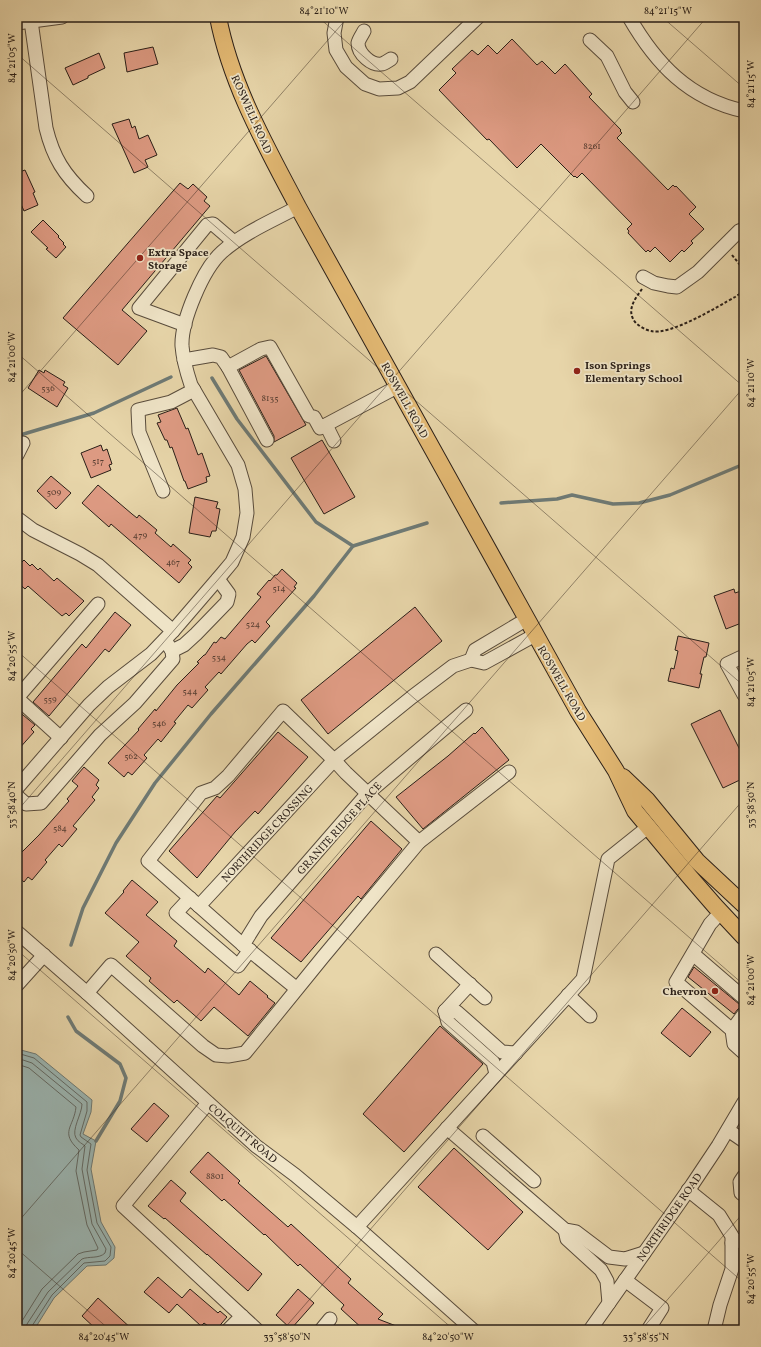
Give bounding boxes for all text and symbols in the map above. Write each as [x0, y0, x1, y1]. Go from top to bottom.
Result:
text: 84°21'10"W [300, 4, 348, 18]
text: 84°21'15"W [644, 4, 692, 18]
text: 84°21'05"W [5, 33, 19, 83]
text: 84°21'15"W [744, 60, 758, 108]
street label: ROSWELL ROAD [227, 73, 275, 156]
house number: 8261 [583, 140, 601, 153]
place label: Extra Space Storage [148, 246, 209, 274]
marker: Extra Space Storage [135, 253, 145, 263]
text: 84°21'00"W [5, 331, 19, 383]
place label: Ison Springs Elementary School [585, 359, 683, 387]
text: 84°21'10"W [744, 359, 758, 407]
street label: ROSWELL ROAD [377, 360, 431, 441]
marker: Ison Springs Elementary School [572, 366, 582, 376]
house number: 536 [41, 382, 55, 395]
house number: 8135 [261, 392, 279, 405]
house number: 517 [92, 455, 104, 468]
house number: 509 [47, 486, 61, 499]
house number: 479 [133, 529, 147, 542]
house number: 467 [166, 556, 180, 569]
house number: 514 [272, 582, 286, 595]
house number: 524 [246, 618, 260, 631]
text: 84°20'55"W [5, 631, 19, 681]
street label: ROSWELL ROAD [533, 643, 588, 724]
house number: 534 [212, 651, 226, 664]
text: 84°21'05"W [744, 657, 758, 707]
house number: 544 [182, 685, 198, 698]
house number: 559 [43, 693, 57, 706]
house number: 546 [152, 717, 167, 730]
house number: 562 [124, 750, 138, 763]
street label: GRANITE RIDGE PLACE [294, 779, 386, 879]
text: 33°58'40"N [5, 781, 19, 829]
text: 33°58'50"N [744, 781, 758, 829]
street label: NORTHRIDGE CROSSING [219, 782, 317, 886]
house number: 584 [53, 822, 67, 835]
text: 84°20'50"W [5, 929, 19, 981]
text: 84°21'00"W [744, 954, 758, 1006]
place label: Chevron [663, 985, 707, 1000]
marker: Chevron [710, 986, 720, 996]
street label: COLQUITT ROAD [204, 1101, 280, 1168]
house number: 8801 [206, 1170, 224, 1183]
street label: NORTHRIDGE ROAD [634, 1171, 706, 1265]
text: 84°20'45"W [5, 1228, 19, 1278]
text: 84°20'55"W [744, 1254, 758, 1304]
text: 84°20'45"W [79, 1330, 129, 1344]
text: 33°58'50"N [263, 1330, 311, 1344]
text: 84°20'50"W [422, 1330, 474, 1344]
text: 33°58'55"N [623, 1330, 670, 1344]

